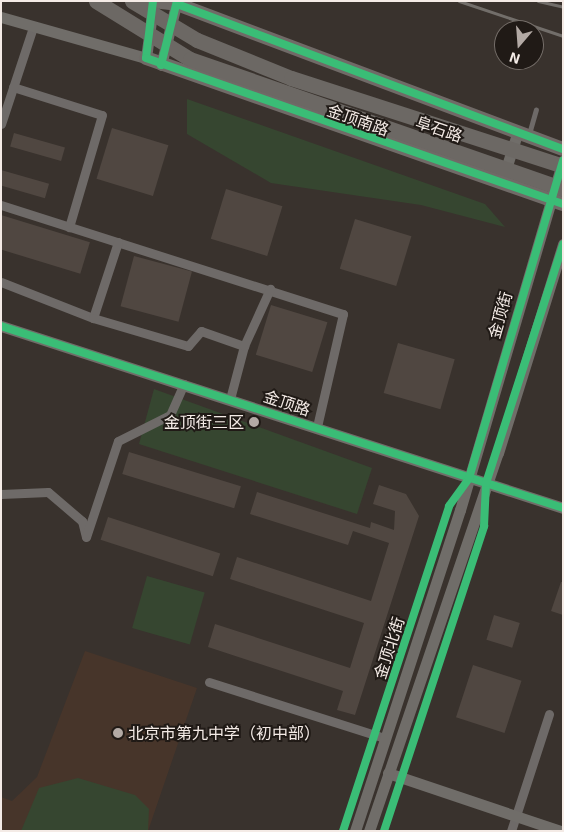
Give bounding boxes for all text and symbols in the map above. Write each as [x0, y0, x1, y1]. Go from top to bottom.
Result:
north arrow [494, 20, 544, 70]
text: N [507, 49, 522, 68]
street label: 金顶南路 [325, 101, 391, 139]
street label: 阜石路 [413, 112, 465, 146]
street label: 金顶街 [484, 289, 516, 341]
street label: 金顶路 [261, 386, 313, 420]
place label: 金顶街三区 [164, 412, 244, 432]
marker: 金顶街三区 [248, 416, 260, 428]
street label: 金顶北街 [370, 615, 408, 681]
place label: 北京市第九中学（初中部） [128, 723, 320, 743]
marker: 北京市第九中学（初中部） [112, 727, 124, 739]

